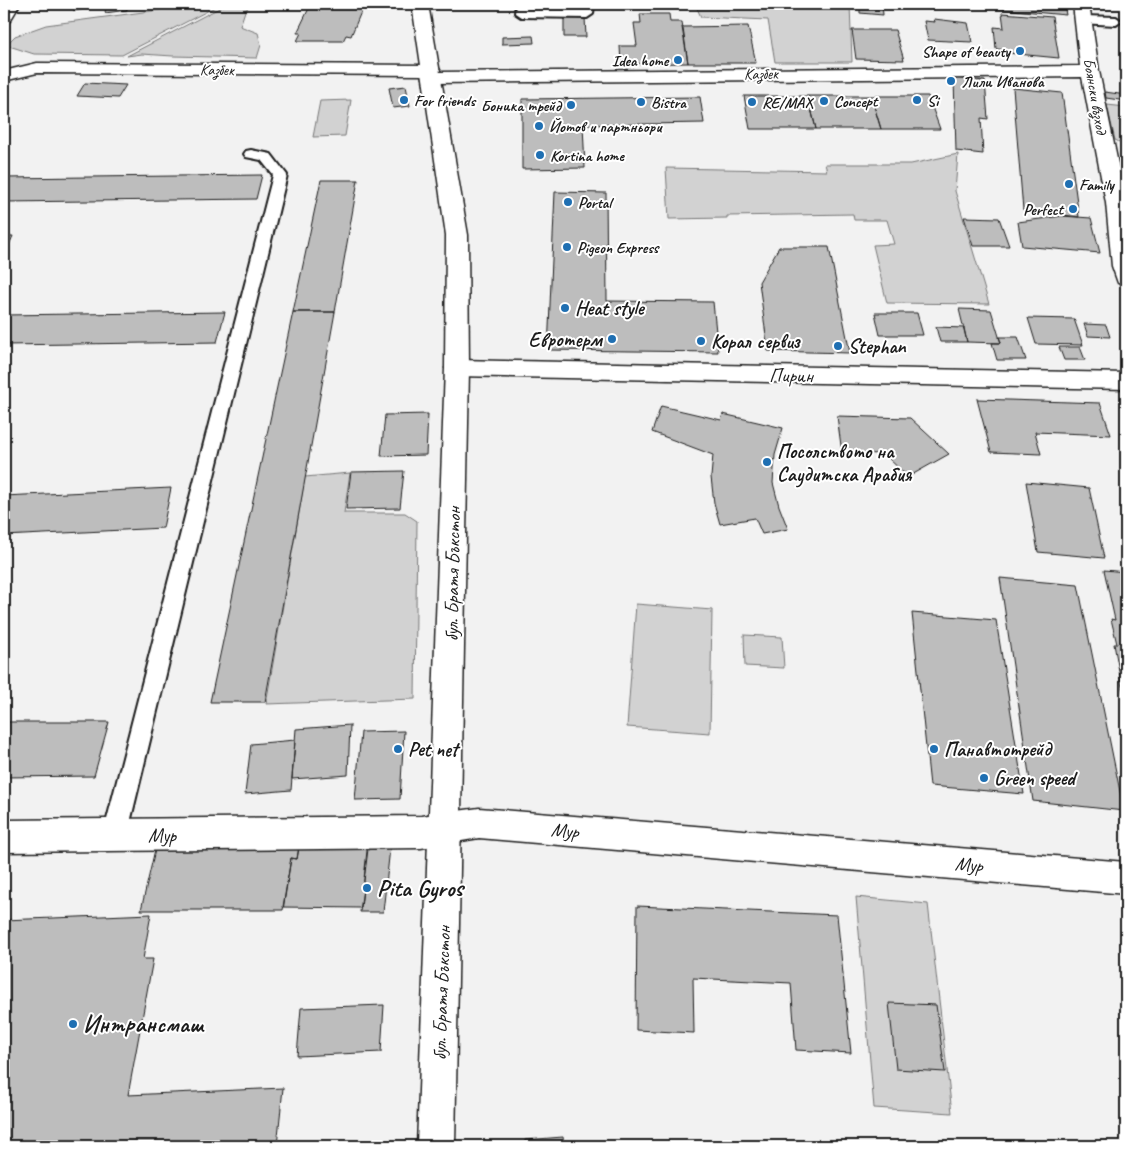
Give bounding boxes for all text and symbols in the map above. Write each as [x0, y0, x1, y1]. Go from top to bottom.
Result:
place label: Shape of beauty [922, 42, 1012, 62]
marker: Shape of beauty [1014, 45, 1026, 57]
place label: Idea home [612, 51, 670, 71]
marker: Idea home [672, 54, 684, 66]
street label: Боянски възход [1079, 57, 1112, 137]
street label: Казбек [200, 60, 235, 80]
street label: Казбек [744, 64, 779, 84]
place label: Лили Иванова [961, 72, 1045, 92]
marker: Лили Иванова [945, 75, 957, 87]
place label: For friends [414, 91, 476, 111]
place label: Si [927, 91, 940, 111]
place label: Concept [834, 92, 879, 112]
place label: Bistra [651, 93, 687, 113]
place label: RE/MAX [762, 93, 815, 113]
marker: For friends [398, 94, 410, 106]
marker: Si [911, 94, 923, 106]
marker: Concept [818, 95, 830, 107]
place label: Боника трейд [481, 96, 563, 116]
marker: Bistra [635, 96, 647, 108]
marker: RE/MAX [746, 96, 758, 108]
marker: Боника трейд [565, 99, 577, 111]
place label: Йотов и партньори [549, 117, 663, 137]
marker: Йотов и партньори [533, 120, 545, 132]
place label: Kortina home [550, 146, 625, 166]
marker: Kortina home [534, 149, 546, 161]
place label: Family [1079, 175, 1115, 195]
marker: Family [1063, 178, 1075, 190]
place label: Portal [578, 193, 614, 213]
marker: Portal [562, 196, 574, 208]
place label: Perfect [1023, 200, 1065, 220]
marker: Perfect [1067, 203, 1079, 215]
place label: Pigeon Express [577, 238, 660, 258]
marker: Pigeon Express [561, 241, 573, 253]
place label: Heat style [575, 296, 646, 321]
marker: Heat style [559, 302, 571, 314]
place label: Евротерм [528, 327, 603, 352]
place label: Корал сервиз [711, 329, 802, 354]
marker: Евротерм [606, 333, 618, 345]
place label: Stephan [848, 334, 907, 359]
marker: Корал сервиз [695, 335, 707, 347]
marker: Stephan [832, 340, 844, 352]
street label: Пирин [769, 363, 815, 388]
place label: Посолството на Саудитска Арабия [777, 439, 913, 488]
marker: Посолството на Саудитска Арабия [761, 456, 773, 468]
street label: бул. Братя Бъкстон [439, 505, 466, 642]
place label: Pet net [408, 737, 461, 762]
place label: Панавтотрейд [944, 737, 1053, 762]
marker: Pet net [392, 743, 404, 755]
marker: Панавтотрейд [928, 743, 940, 755]
place label: Green speed [994, 766, 1078, 791]
marker: Green speed [978, 772, 990, 784]
street label: Мур [550, 817, 581, 844]
street label: Мур [148, 823, 177, 848]
street label: Мур [954, 851, 985, 878]
place label: Pita Gyros [377, 873, 465, 903]
marker: Pita Gyros [361, 882, 373, 894]
street label: бул. Братя Бъкстон [427, 923, 456, 1061]
place label: Интрансмаш [83, 1009, 205, 1039]
marker: Интрансмаш [67, 1018, 79, 1030]

